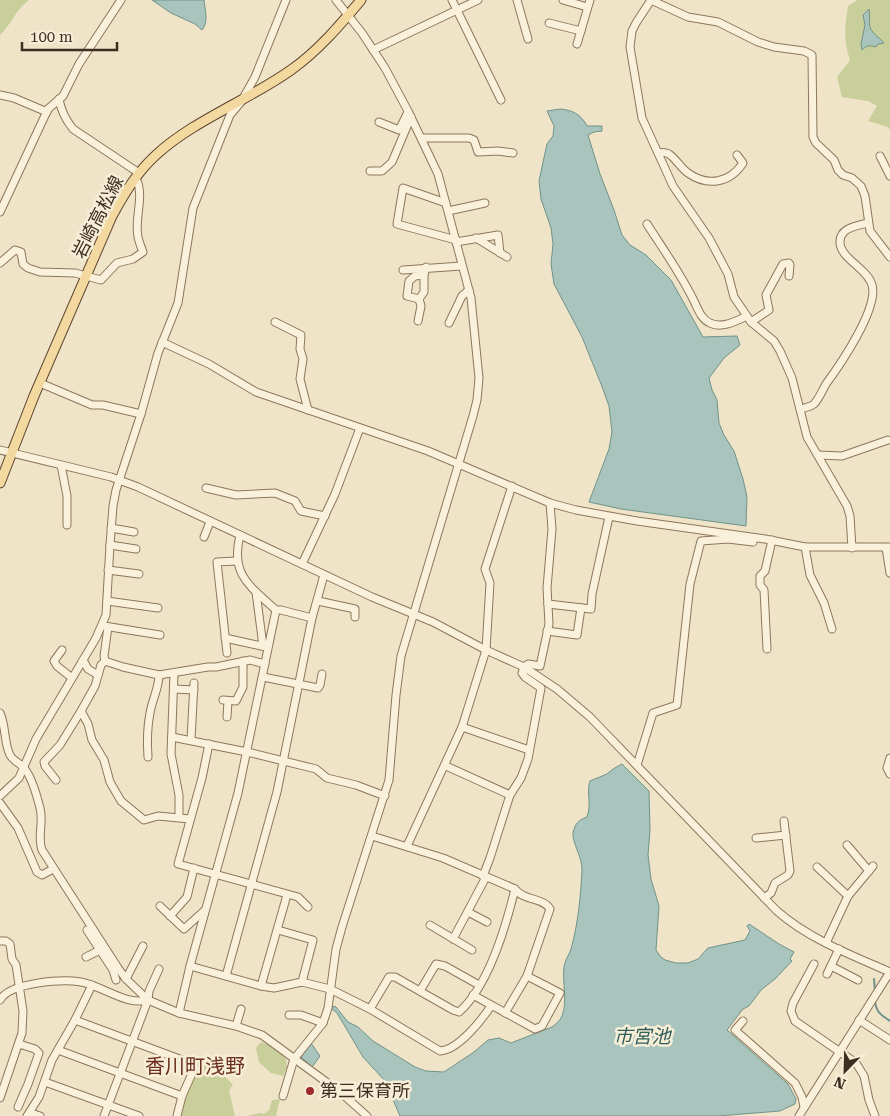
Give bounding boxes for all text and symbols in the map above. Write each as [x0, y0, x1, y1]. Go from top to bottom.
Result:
scale bar [22, 20, 118, 52]
text: 100 m [30, 28, 73, 46]
street label: 岩崎高松線 [68, 172, 127, 262]
water label: 市宮池 [613, 1025, 672, 1048]
north arrow [820, 1046, 870, 1096]
district label: 香川町浅野 [145, 1054, 245, 1078]
text: N [832, 1073, 848, 1092]
place label: 第三保育所 [320, 1080, 410, 1101]
marker: 第三保育所 [304, 1085, 316, 1097]

